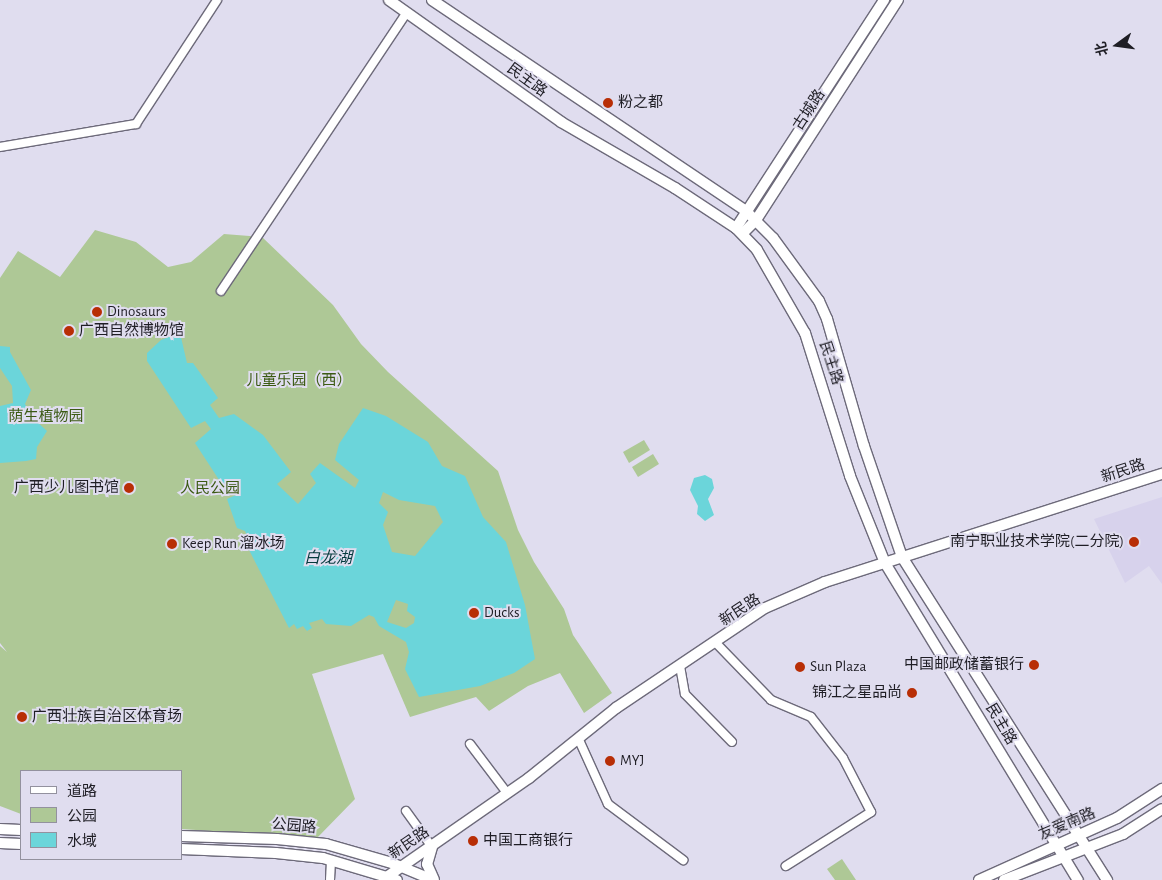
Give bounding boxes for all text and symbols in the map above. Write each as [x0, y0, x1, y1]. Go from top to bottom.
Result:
north arrow [1092, 20, 1142, 70]
text: 北 [1094, 40, 1111, 57]
street label: 民主路 [504, 59, 550, 101]
street label: 古城路 [789, 86, 829, 134]
place label: 粉之都 [618, 94, 663, 112]
marker: 粉之都 [602, 97, 614, 109]
place label: Dinosaurs [107, 303, 166, 321]
marker: Dinosaurs [91, 306, 103, 318]
place label: 广西自然博物馆 [79, 322, 184, 340]
marker: 广西自然博物馆 [63, 325, 75, 337]
street label: 民主路 [815, 339, 847, 387]
park label: 儿童乐园（西） [247, 372, 351, 390]
park label: 荫生植物园 [9, 408, 83, 426]
street label: 新民路 [1099, 455, 1147, 487]
place label: 广西少儿图书馆 [14, 479, 119, 497]
park label: 人民公园 [180, 480, 240, 498]
marker: 广西少儿图书馆 [123, 482, 135, 494]
place label: 南宁职业技术学院(二分院) [950, 533, 1124, 551]
place label: Keep Run 溜冰场 [182, 535, 285, 553]
marker: 南宁职业技术学院(二分院) [1128, 536, 1140, 548]
marker: Keep Run 溜冰场 [166, 538, 178, 550]
water label: 白龙湖 [304, 548, 352, 568]
street label: 新民路 [716, 590, 764, 630]
place label: Ducks [484, 604, 519, 622]
marker: Ducks [468, 607, 480, 619]
place label: 中国邮政储蓄银行 [904, 656, 1024, 674]
place label: Sun Plaza [810, 658, 866, 676]
marker: 中国邮政储蓄银行 [1028, 659, 1040, 671]
marker: Sun Plaza [794, 661, 806, 673]
place label: 锦江之星品尚 [812, 684, 902, 702]
marker: 锦江之星品尚 [906, 687, 918, 699]
street label: 民主路 [982, 700, 1020, 748]
place label: 广西壮族自治区体育场 [32, 708, 182, 726]
marker: 广西壮族自治区体育场 [16, 711, 28, 723]
place label: MYJ [620, 752, 644, 770]
marker: MYJ [604, 755, 616, 767]
legend [20, 770, 182, 860]
text: 道路 [67, 784, 97, 799]
street label: 友爱南路 [1036, 804, 1098, 844]
text: 公园 [67, 809, 97, 824]
street label: 公园路 [271, 815, 317, 837]
street label: 新民路 [385, 823, 433, 863]
place label: 中国工商银行 [483, 832, 573, 850]
text: 水域 [67, 834, 97, 849]
marker: 中国工商银行 [467, 835, 479, 847]

